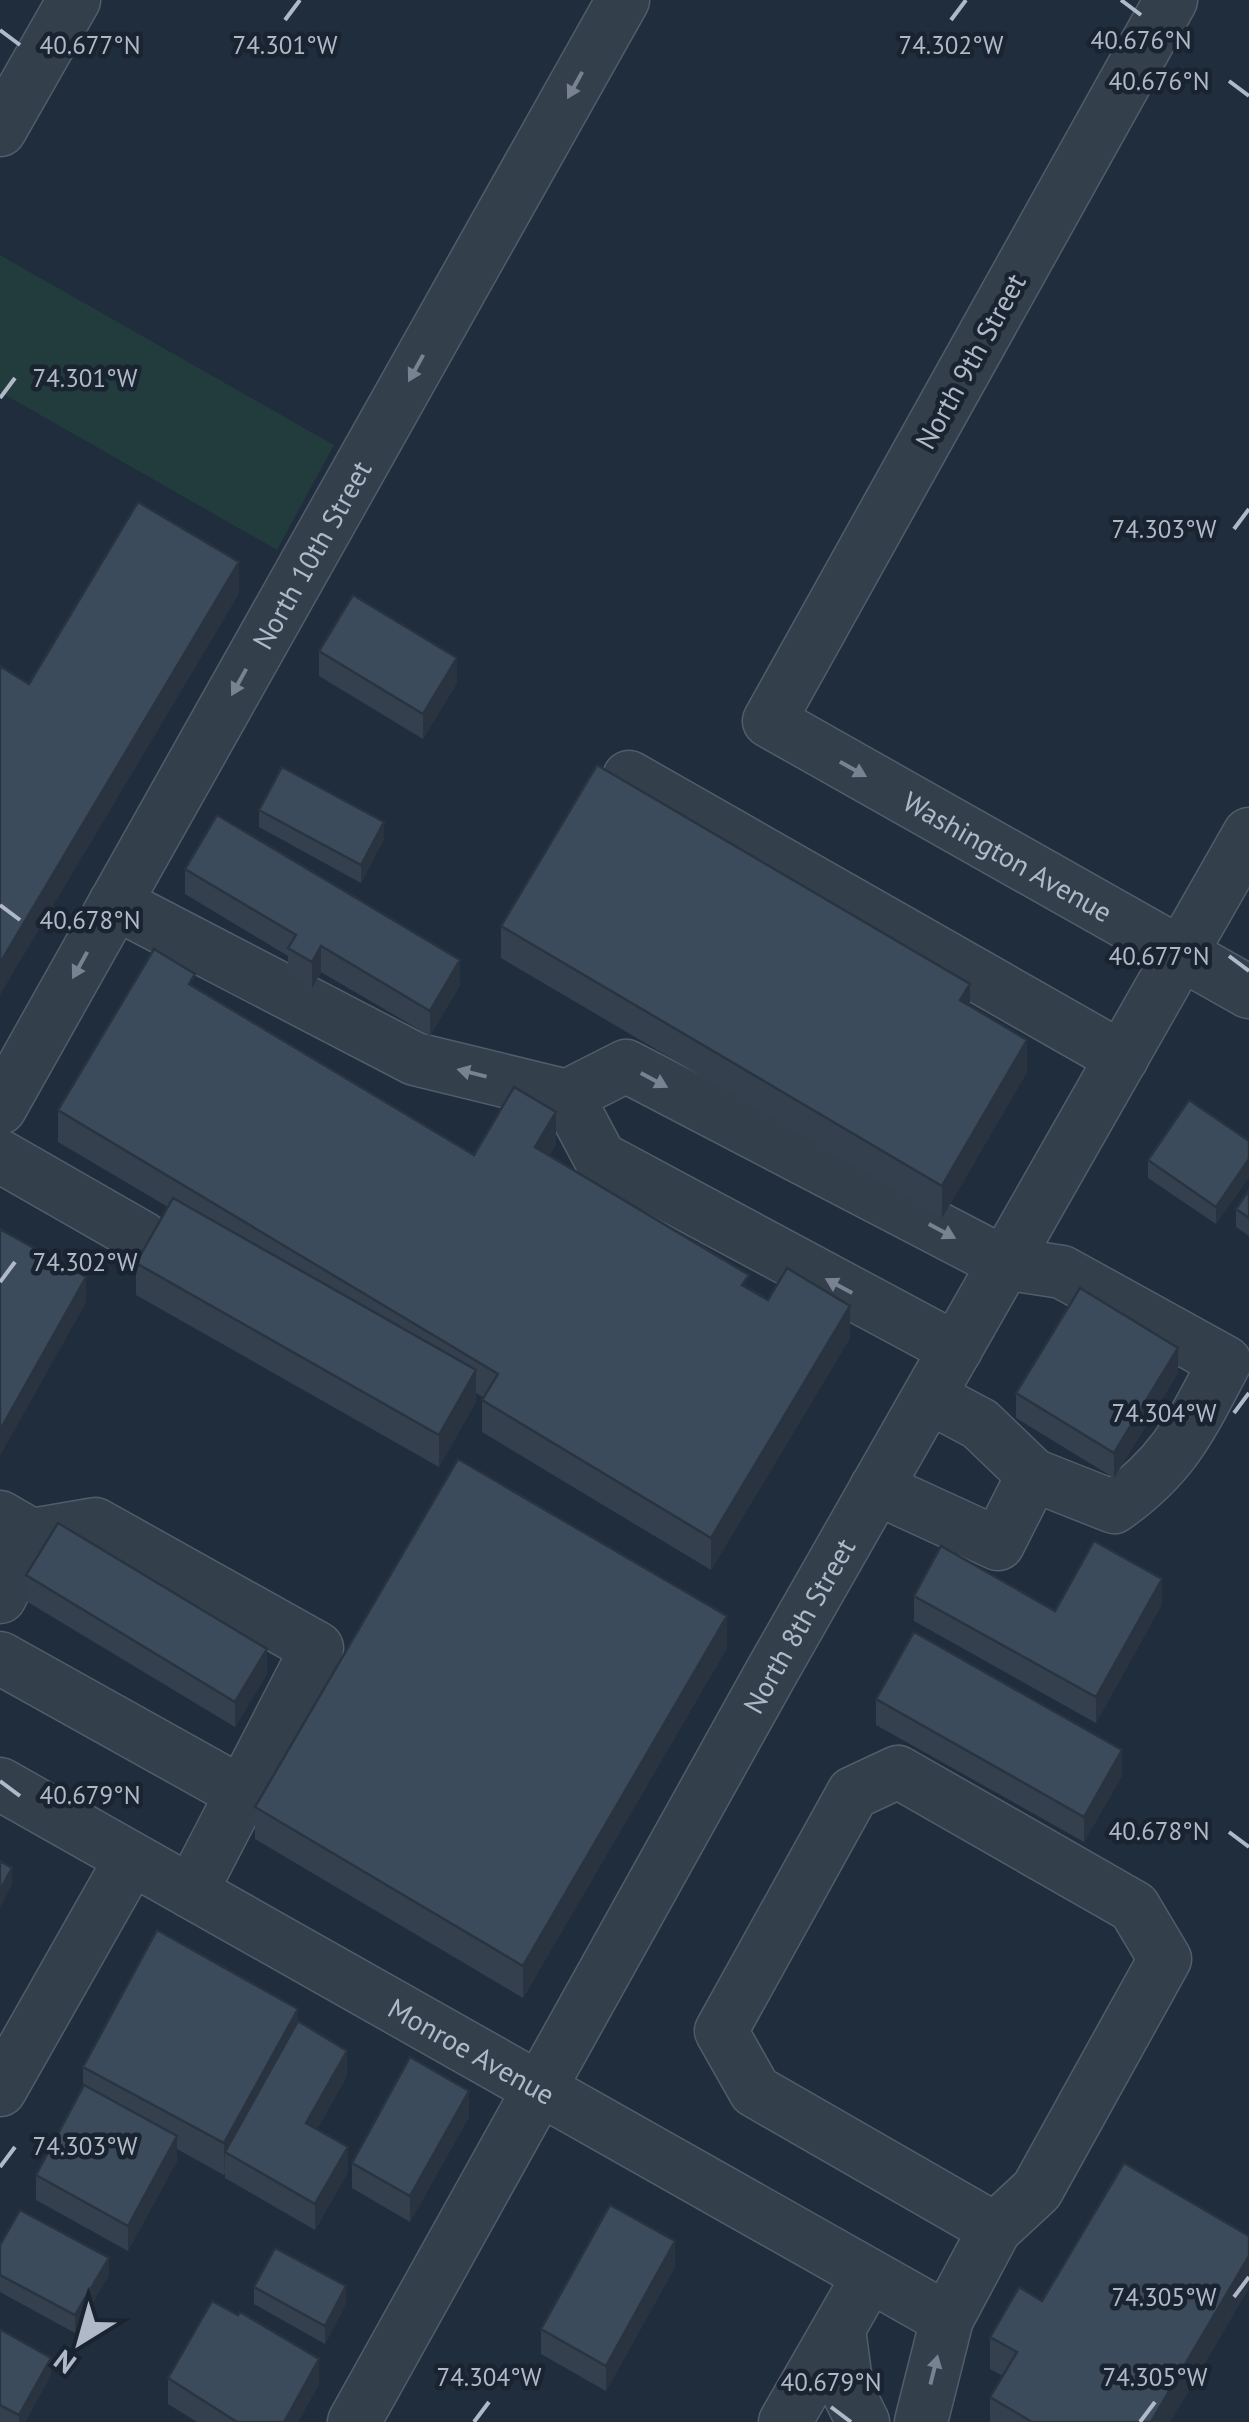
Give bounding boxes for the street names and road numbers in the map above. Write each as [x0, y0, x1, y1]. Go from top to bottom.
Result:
street label: North 9th Street [906, 266, 1034, 455]
street label: North 10th Street [243, 453, 379, 656]
street label: Washington Avenue [897, 782, 1119, 930]
street label: North 8th Street [734, 1531, 863, 1720]
street label: Monroe Avenue [382, 1989, 562, 2112]

